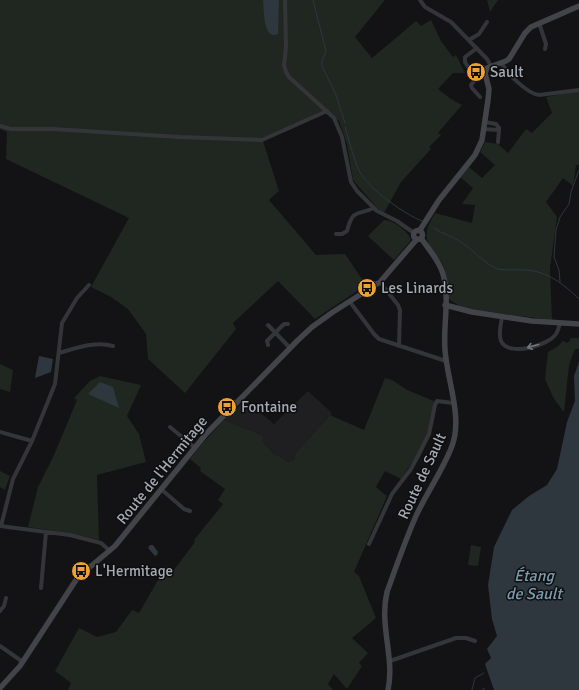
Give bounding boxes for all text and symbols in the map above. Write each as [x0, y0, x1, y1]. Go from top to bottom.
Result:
bus stop icon: Sault [465, 61, 487, 83]
place label: Sault [490, 63, 524, 81]
bus stop icon: Les Linards [356, 277, 378, 299]
place label: Les Linards [381, 279, 454, 297]
one-way arrow [526, 343, 539, 350]
bus stop icon: Fontaine [216, 396, 238, 418]
place label: Fontaine [241, 398, 297, 416]
street label: Route de l'Hermitage [113, 412, 211, 528]
street label: Route de Sault [394, 430, 450, 522]
bus stop icon: L'Hermitage [70, 560, 92, 582]
place label: L'Hermitage [95, 562, 173, 580]
water label: Étang de Sault [506, 566, 564, 604]

